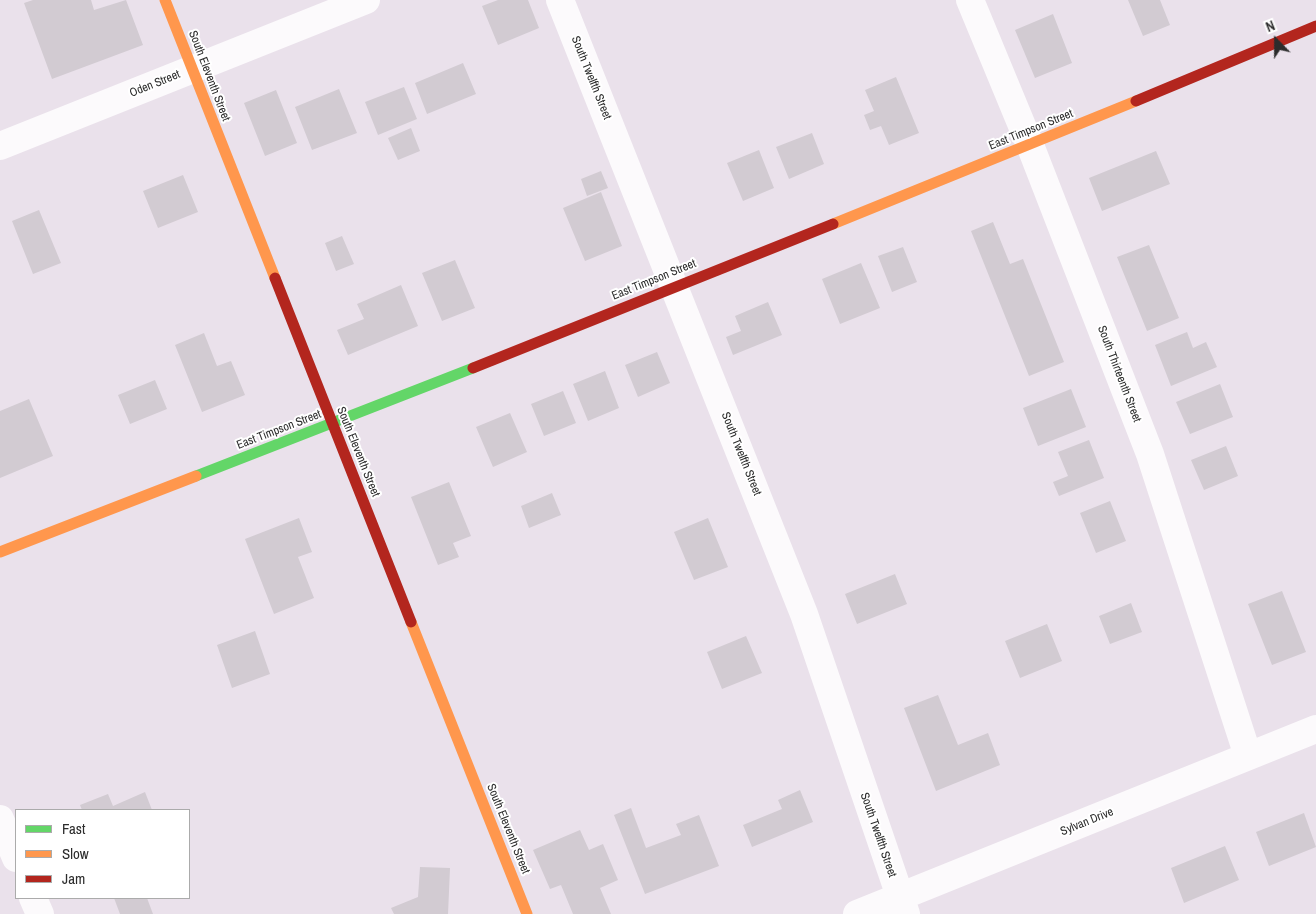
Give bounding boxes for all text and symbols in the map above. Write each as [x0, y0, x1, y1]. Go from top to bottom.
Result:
north arrow [1251, 15, 1301, 65]
text: N [1263, 16, 1278, 36]
street label: South Eleventh Street [185, 29, 233, 123]
street label: South Twelfth Street [568, 34, 614, 122]
street label: Oden Street [128, 67, 182, 101]
street label: East Timpson Street [987, 107, 1075, 153]
street label: East Timpson Street [610, 257, 698, 303]
street label: South Thirteenth Street [1094, 324, 1144, 424]
street label: South Eleventh Street [333, 405, 383, 499]
street label: East Timpson Street [235, 407, 323, 453]
street label: South Twelfth Street [718, 410, 764, 498]
street label: South Eleventh Street [483, 782, 533, 876]
street label: South Twelfth Street [857, 791, 899, 879]
street label: Sylvan Drive [1058, 805, 1116, 839]
legend [15, 809, 190, 899]
text: Fast [62, 818, 85, 839]
text: Slow [62, 843, 89, 864]
text: Jam [62, 868, 85, 889]

